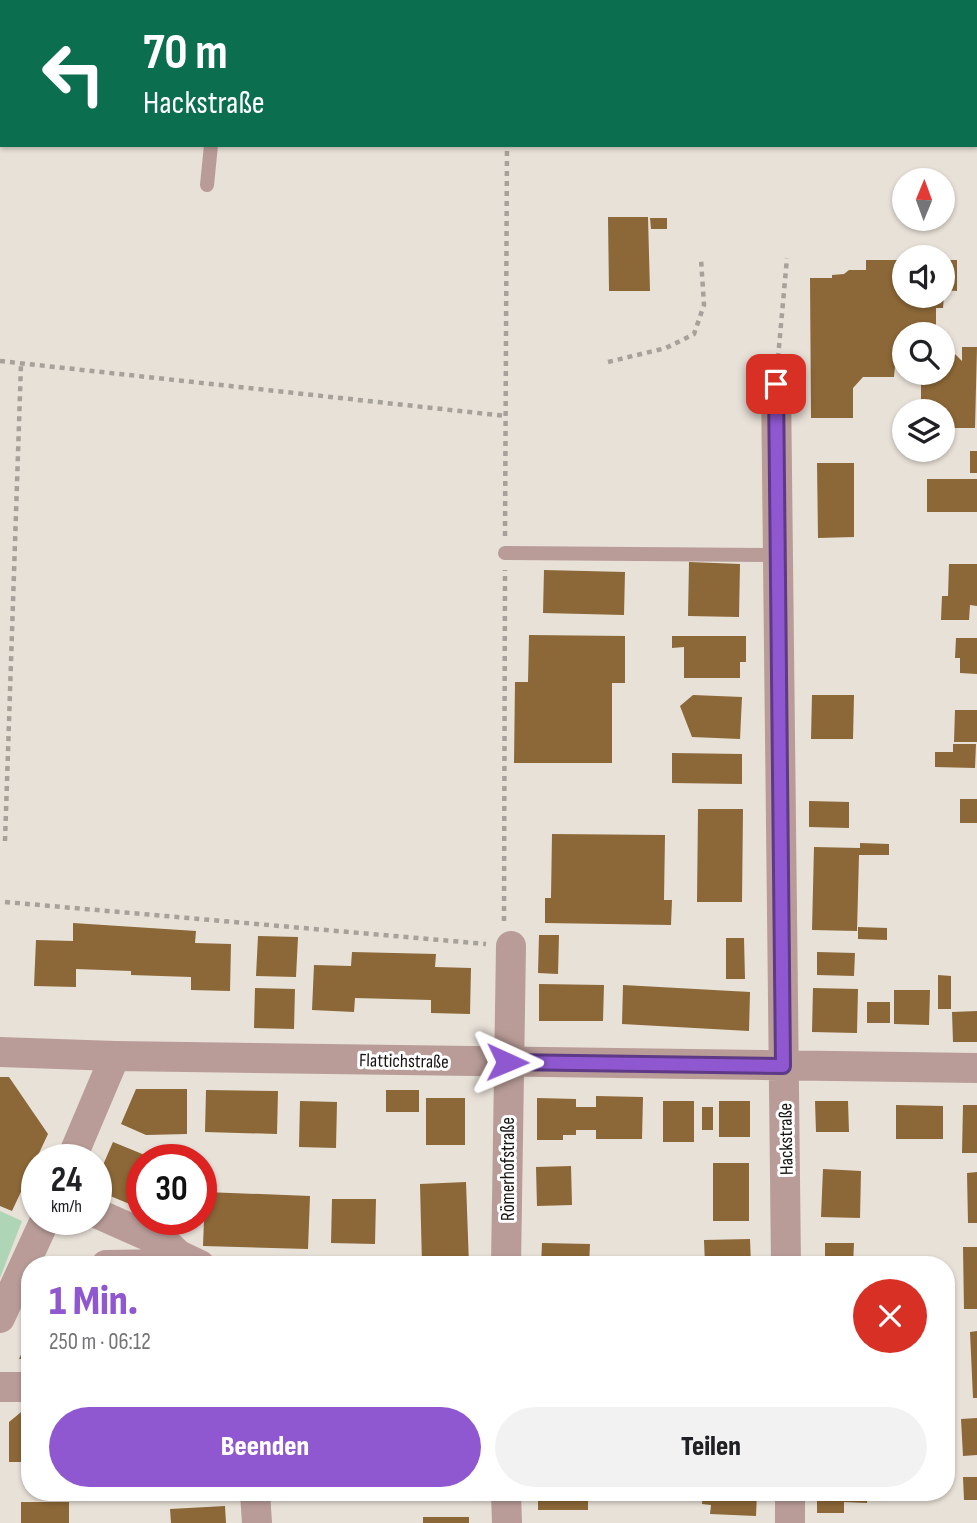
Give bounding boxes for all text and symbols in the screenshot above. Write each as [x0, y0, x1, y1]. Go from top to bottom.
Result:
text: 70 m [143, 24, 228, 83]
icon: left [28, 28, 119, 119]
text: Hackstraße [143, 84, 265, 123]
north arrow [892, 168, 956, 231]
map controls [892, 168, 955, 462]
button: sound [892, 245, 955, 308]
button: search [892, 322, 955, 385]
pin [746, 354, 806, 414]
icon: arrive [757, 365, 795, 403]
button: layers [892, 399, 955, 462]
position arrow [470, 1025, 544, 1099]
street label: Flattichstraße [359, 1049, 449, 1074]
street label: Hackstraße [774, 1103, 799, 1175]
street label: Römerhofstraße [497, 1117, 520, 1221]
speed limit sign: 30 [126, 1144, 217, 1235]
text: 24 [51, 1159, 82, 1202]
text: km/h [51, 1196, 82, 1217]
text: 1 Min. [49, 1276, 138, 1327]
button: close [853, 1279, 927, 1353]
text: 250 m · 06:12 [49, 1328, 151, 1356]
button: Beenden [49, 1407, 481, 1487]
button: Teilen [495, 1407, 927, 1487]

